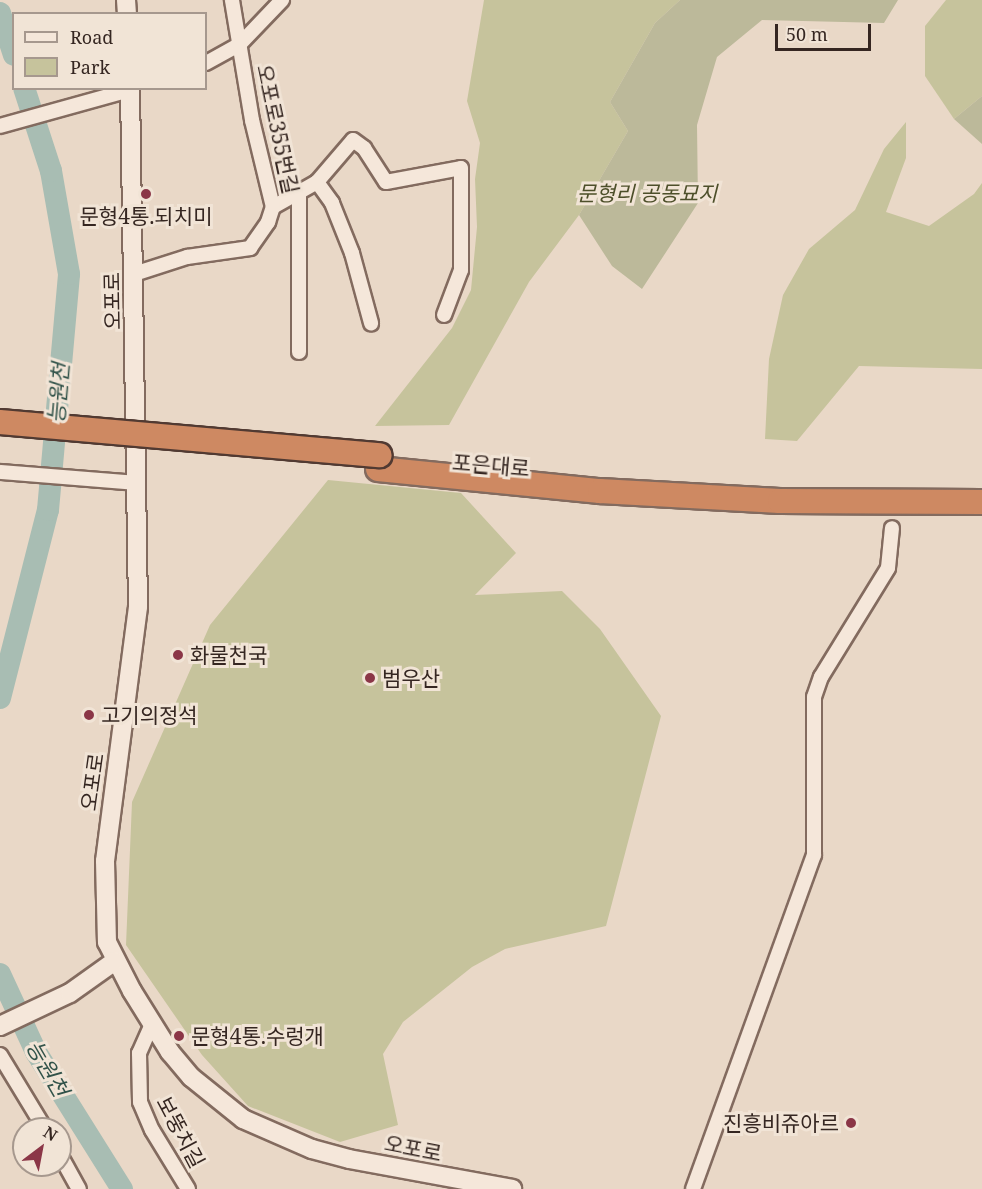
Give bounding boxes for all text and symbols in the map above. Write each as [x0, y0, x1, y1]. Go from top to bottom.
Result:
legend [12, 12, 207, 90]
scale bar [778, 12, 874, 50]
text: 50 m [786, 22, 828, 46]
text: Road [70, 25, 113, 49]
text: Park [70, 55, 110, 79]
street label: 오포로355번길 [252, 62, 304, 196]
park label: 문형리 공동묘지 [577, 180, 717, 206]
marker: 문형4통.되치미 [139, 187, 153, 201]
place label: 문형4통.되치미 [80, 203, 212, 229]
street label: 오포로 [99, 272, 125, 330]
water label: 능원천 [42, 362, 74, 424]
street label: 포은대로 [451, 449, 531, 481]
place label: 화물천국 [190, 642, 267, 668]
marker: 화물천국 [171, 648, 185, 662]
place label: 범우산 [382, 665, 440, 691]
marker: 범우산 [363, 671, 377, 685]
place label: 고기의정석 [101, 702, 198, 728]
marker: 고기의정석 [82, 708, 96, 722]
street label: 오포로 [75, 752, 109, 812]
place label: 문형4통.수렁개 [191, 1023, 324, 1049]
marker: 문형4통.수렁개 [172, 1029, 186, 1043]
water label: 능원천 [21, 1035, 75, 1101]
street label: 보뚱치길 [152, 1092, 210, 1172]
place label: 진흥비쥬아르 [723, 1110, 839, 1136]
marker: 진흥비쥬아르 [844, 1116, 858, 1130]
north arrow [12, 1117, 72, 1177]
text: N [39, 1121, 62, 1146]
street label: 오포로 [382, 1130, 444, 1166]

